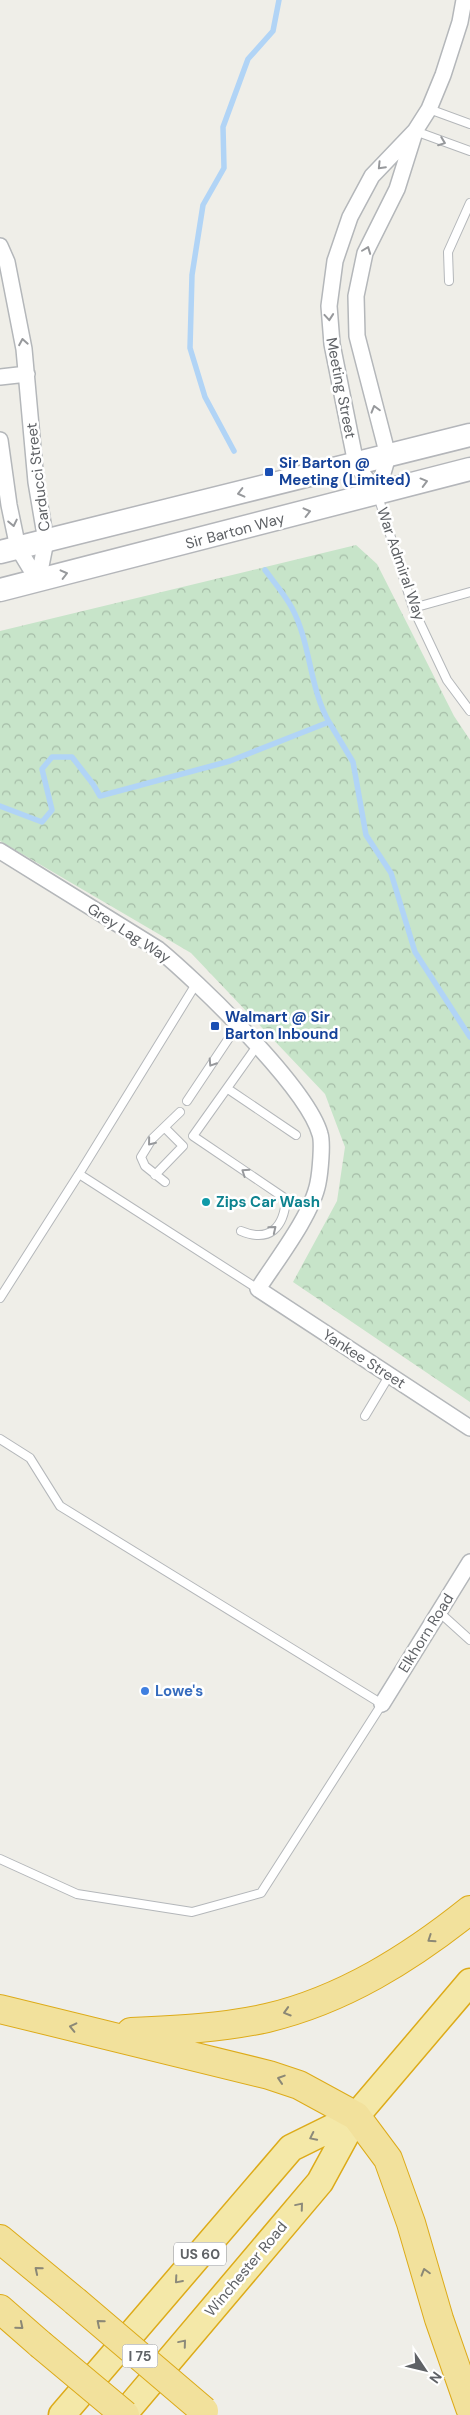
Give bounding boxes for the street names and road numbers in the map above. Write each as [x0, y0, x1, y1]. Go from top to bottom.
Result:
street label: Meeting Street [321, 336, 361, 440]
street label: Carducci Street [21, 421, 55, 533]
street label: War Admiral Way [372, 505, 430, 624]
street label: Sir Barton Way [183, 508, 287, 554]
street label: Grey Lag Way [83, 899, 175, 968]
street label: Yankee Street [319, 1325, 409, 1393]
street label: Elkhorn Road [394, 1590, 458, 1676]
street label: Winchester Road [200, 2217, 292, 2321]
road number: US 60 [174, 2242, 226, 2266]
road number: I 75 [122, 2344, 158, 2368]

